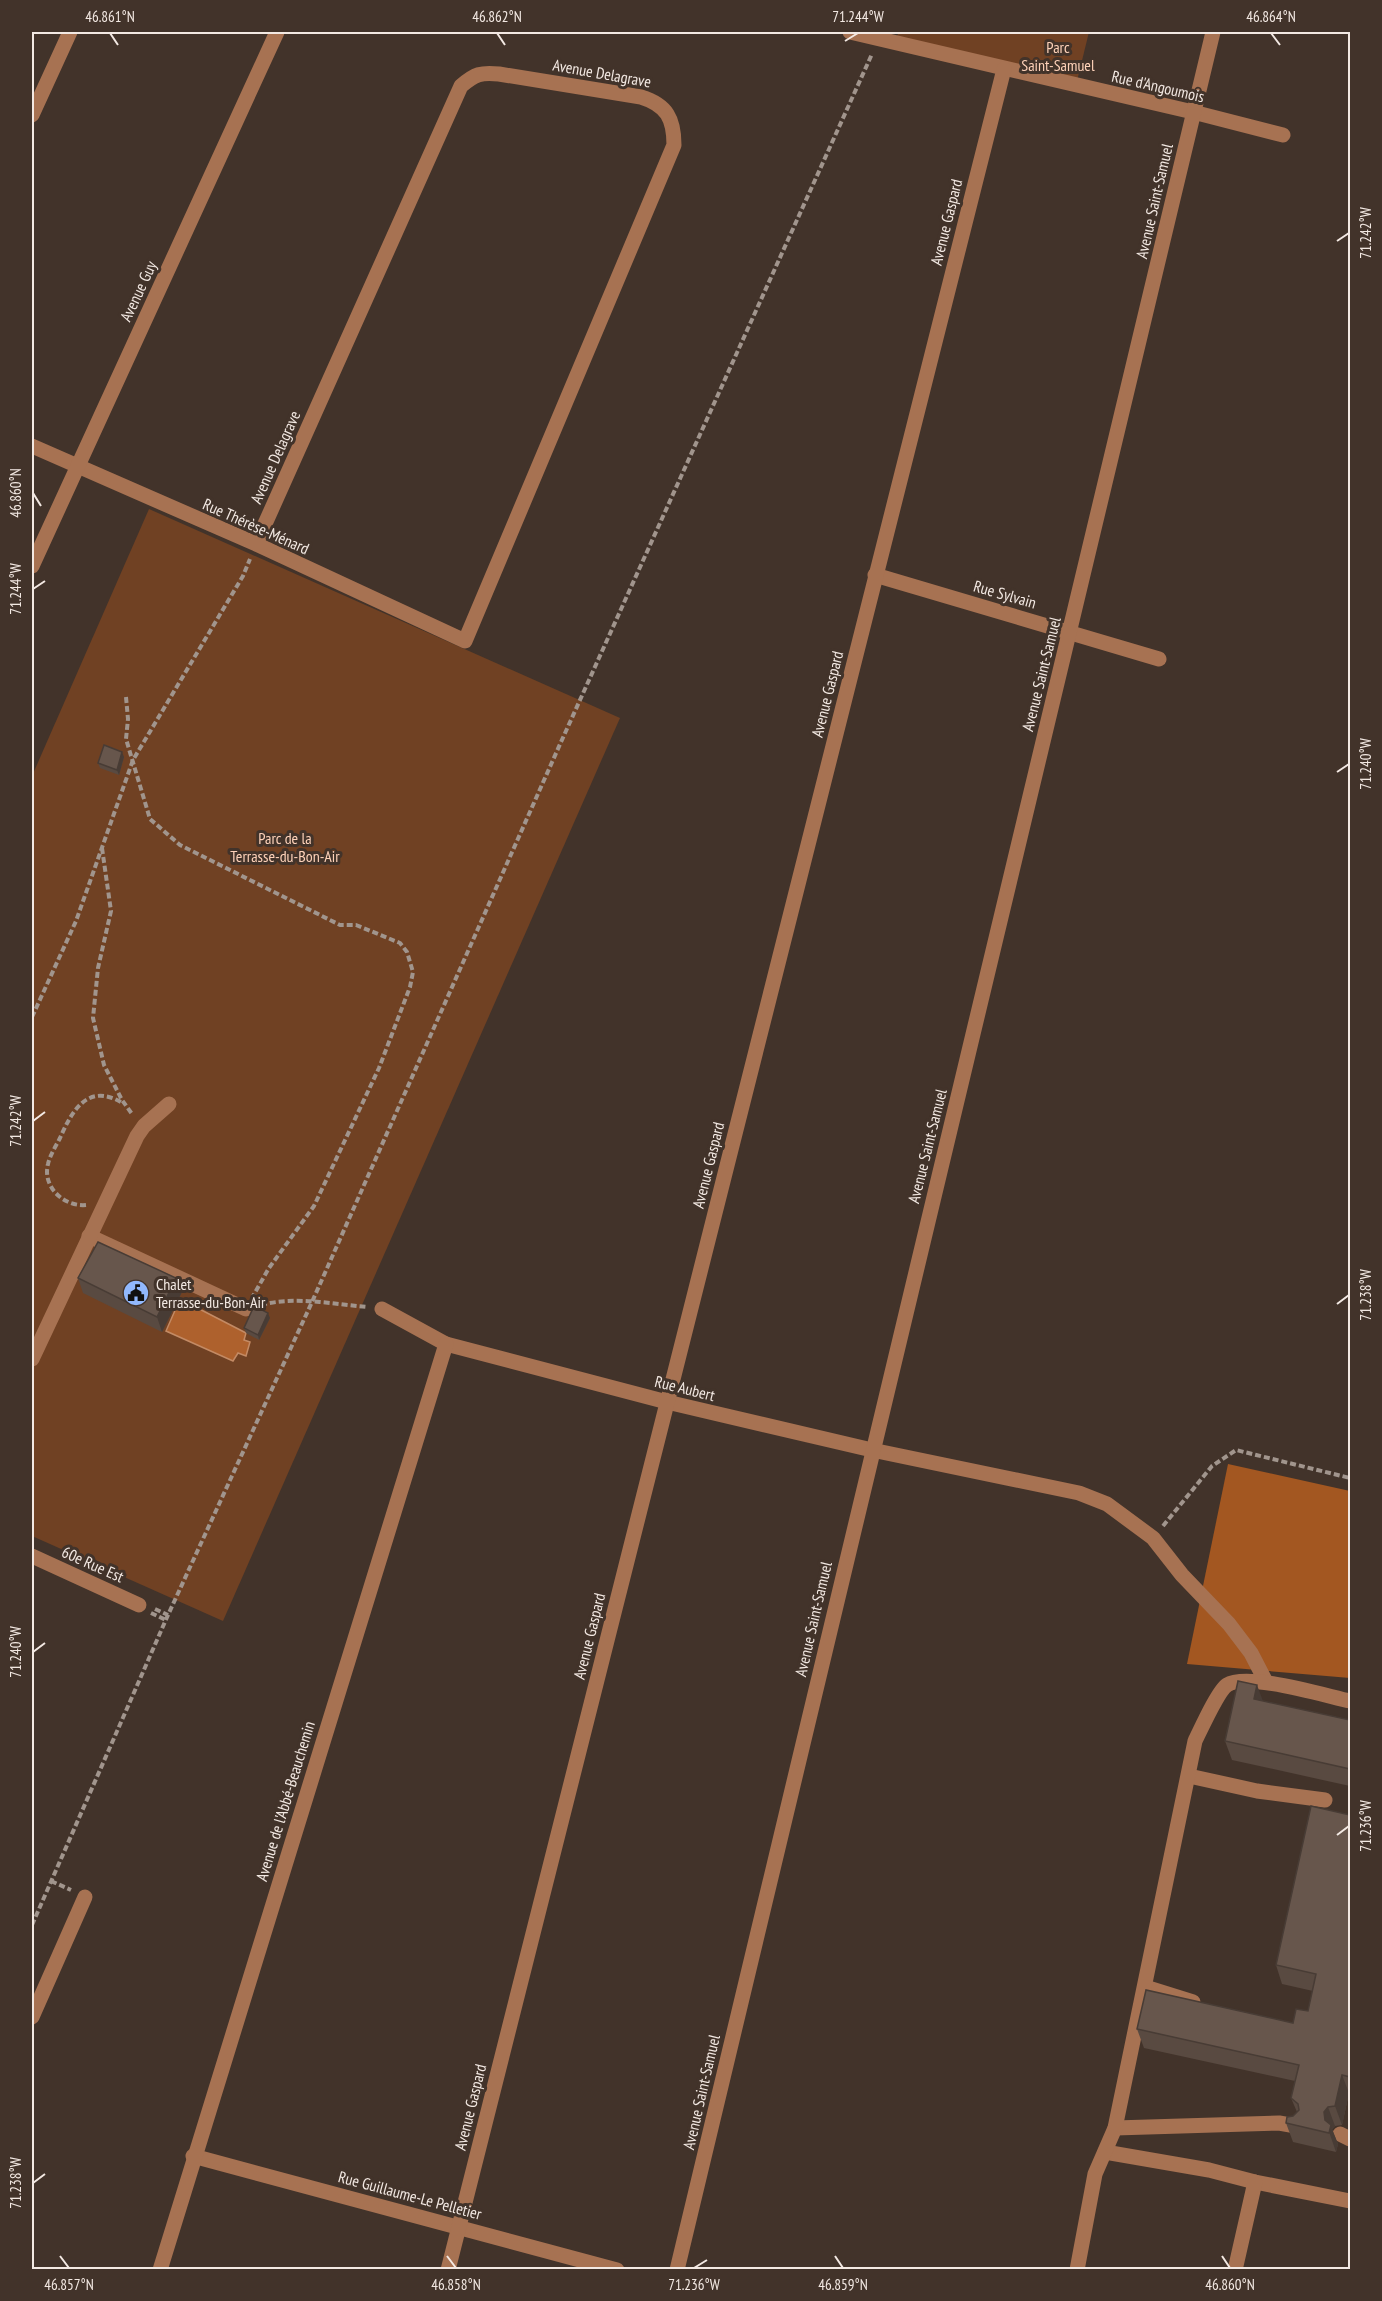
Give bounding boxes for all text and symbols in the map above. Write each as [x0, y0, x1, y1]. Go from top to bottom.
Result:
text: 46.861°N [85, 7, 135, 26]
text: 46.862°N [472, 7, 522, 26]
text: 71.244°W [832, 7, 884, 26]
text: 46.864°N [1246, 7, 1296, 26]
park label: Parc Saint-Samuel [1021, 37, 1095, 75]
street label: Avenue Delagrave [551, 55, 653, 91]
street label: Rue d'Angoumois [1110, 66, 1206, 106]
street label: Avenue Saint-Samuel [1131, 141, 1177, 260]
street label: Avenue Gaspard [926, 177, 966, 267]
text: 71.242°W [1356, 207, 1375, 259]
street label: Avenue Guy [115, 257, 161, 325]
street label: Avenue Delagrave [246, 407, 304, 507]
text: 46.860°N [6, 468, 25, 518]
street label: Rue Thérèse-Ménard [200, 494, 312, 558]
text: 71.244°W [6, 563, 25, 615]
street label: Rue Sylvain [971, 576, 1039, 612]
street label: Avenue Saint-Samuel [1017, 614, 1065, 733]
street label: Avenue Gaspard [807, 649, 847, 739]
text: 71.240°W [1356, 738, 1375, 790]
park label: Parc de la Terrasse-du-Bon-Air [230, 828, 340, 866]
street label: Avenue Saint-Samuel [903, 1086, 951, 1205]
text: 71.242°W [6, 1095, 25, 1147]
street label: Avenue Gaspard [688, 1120, 728, 1210]
text: 71.238°W [1356, 1269, 1375, 1321]
place label: Chalet Terrasse-du-Bon-Air [156, 1274, 266, 1312]
public building icon: Chalet Terrasse-du-Bon-Air [121, 1278, 151, 1308]
street label: Rue Aubert [653, 1371, 718, 1405]
street label: 60e Rue Est [59, 1542, 128, 1587]
street label: Avenue Saint-Samuel [790, 1559, 836, 1678]
street label: Avenue Gaspard [569, 1591, 609, 1681]
text: 71.240°W [6, 1626, 25, 1678]
street label: Avenue de l'Abbé-Beauchemin [251, 1719, 319, 1883]
text: 71.236°W [1356, 1800, 1375, 1852]
street label: Avenue Saint-Samuel [678, 2032, 724, 2151]
street label: Avenue Gaspard [450, 2062, 490, 2152]
text: 71.238°W [6, 2157, 25, 2209]
street label: Rue Guillaume-Le Pelletier [336, 2166, 484, 2224]
text: 46.857°N [44, 2275, 94, 2294]
text: 46.858°N [431, 2275, 481, 2294]
text: 71.236°W [668, 2275, 720, 2294]
text: 46.859°N [818, 2275, 868, 2294]
text: 46.860°N [1205, 2275, 1255, 2294]

